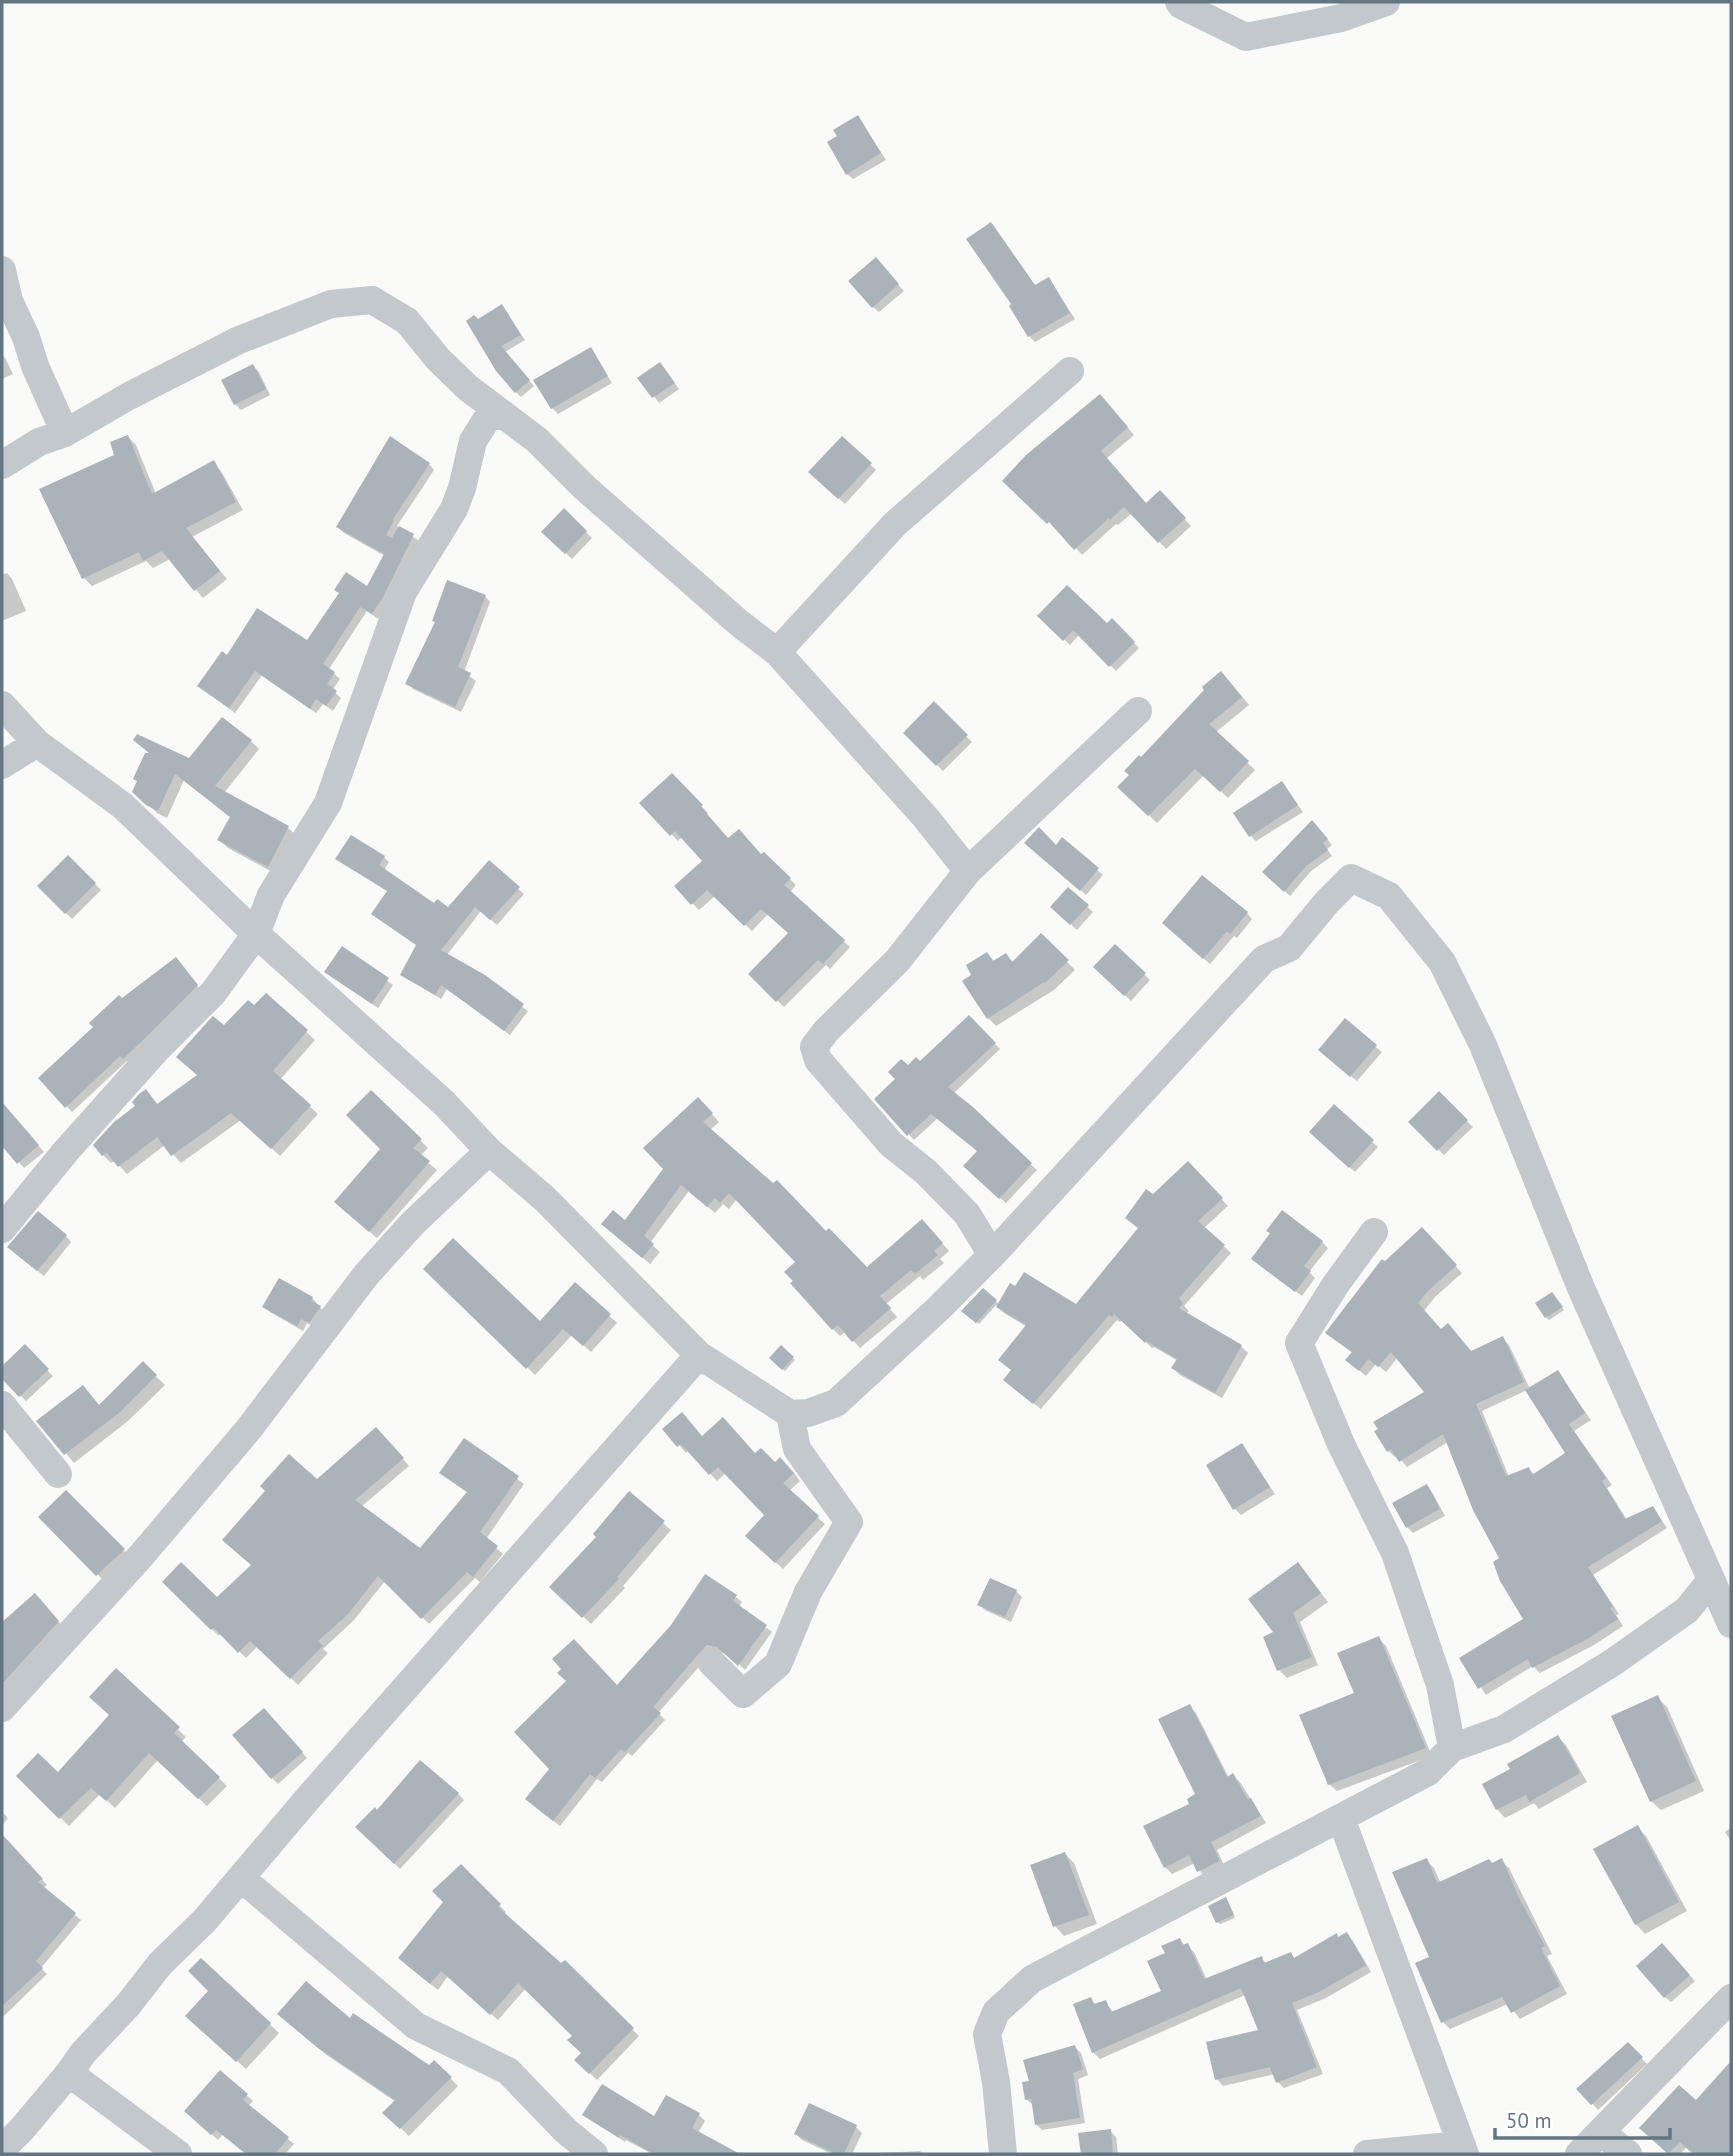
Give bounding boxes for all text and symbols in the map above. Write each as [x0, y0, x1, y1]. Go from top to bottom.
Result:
scale bar [1495, 2096, 1670, 2140]
text: 50 m [1506, 2107, 1552, 2134]

